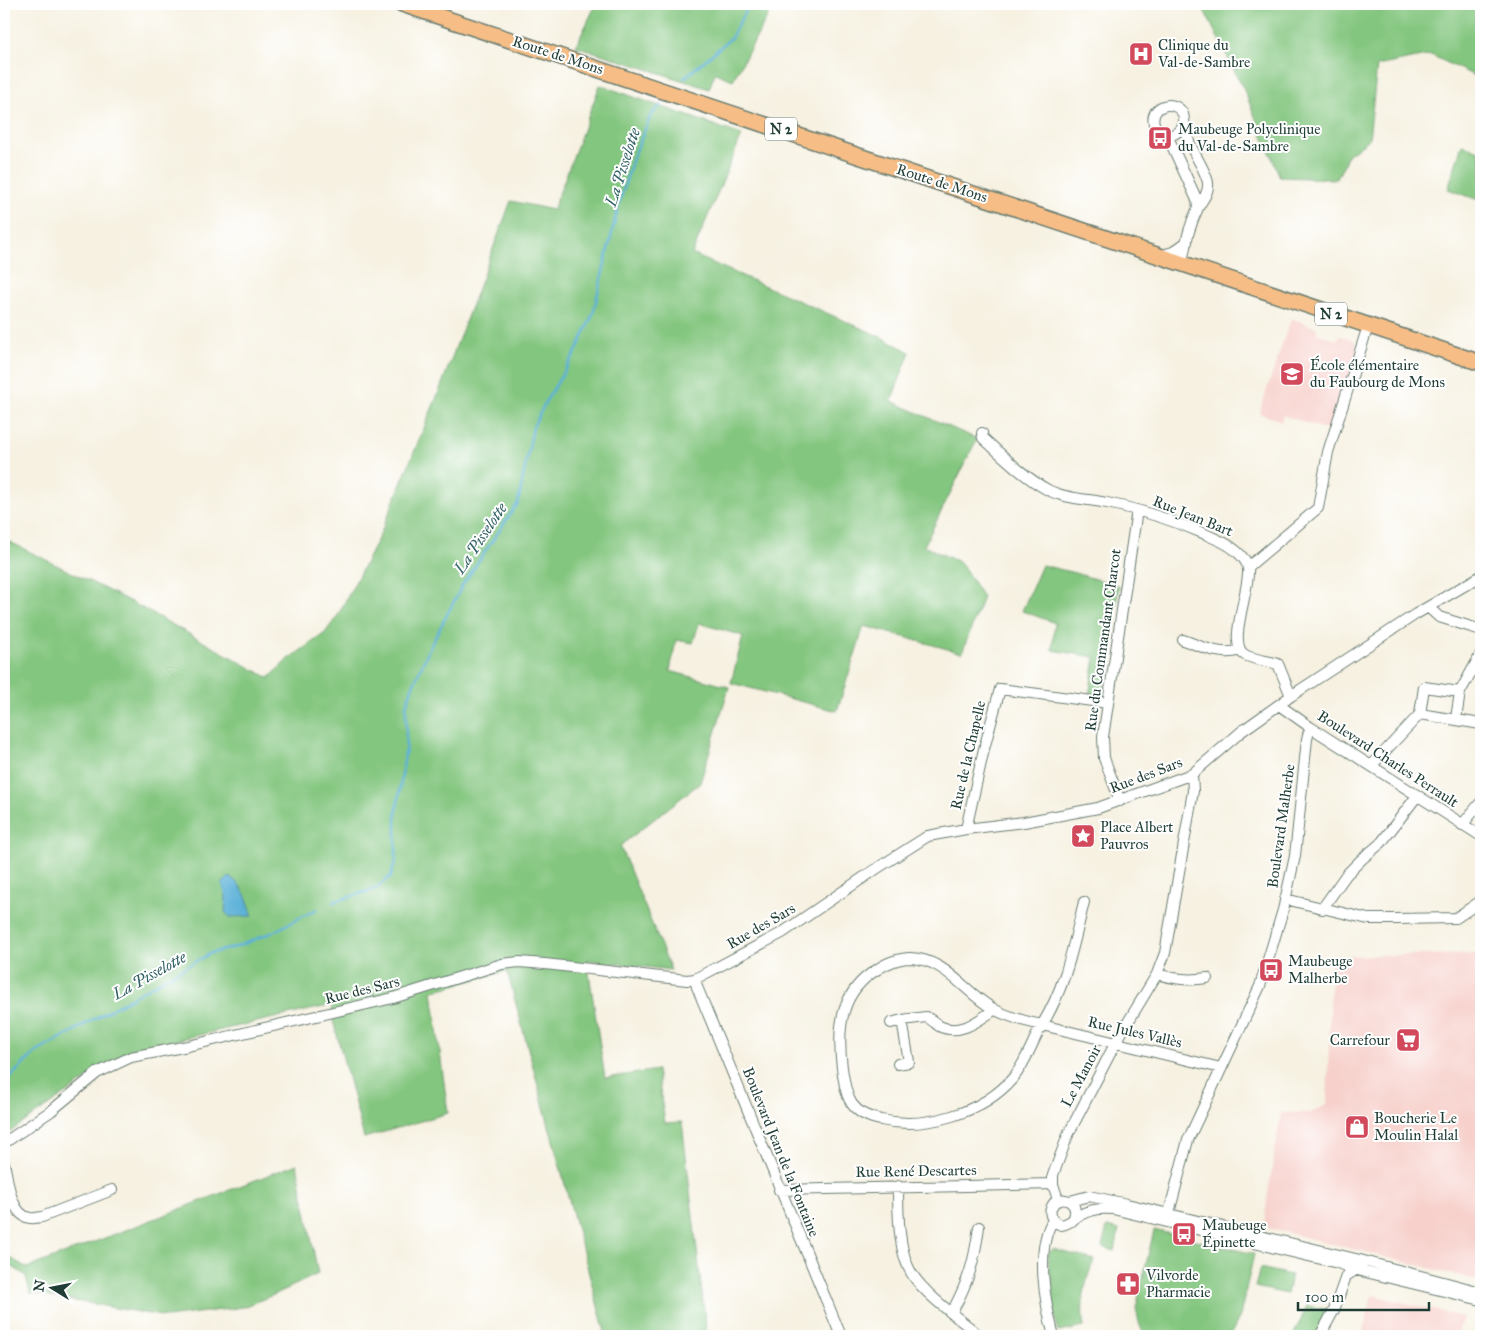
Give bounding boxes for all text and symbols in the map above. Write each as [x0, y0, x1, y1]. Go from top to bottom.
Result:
street label: Route de Mons [510, 32, 606, 78]
place label: Clinique du Val-de-Sambre [1157, 36, 1250, 71]
hospital icon: Clinique du Val-de-Sambre [1128, 41, 1154, 67]
road number: N 2 [765, 118, 797, 140]
place label: Maubeuge Polyclinique du Val-de-Sambre [1178, 120, 1320, 155]
water label: La Pisselotte [601, 125, 644, 210]
bus stop icon: Maubeuge Polyclinique du Val-de-Sambre [1147, 125, 1173, 151]
street label: Route de Mons [894, 160, 990, 206]
road number: N 2 [1315, 302, 1347, 326]
place label: École élémentaire du Faubourg de Mons [1310, 355, 1445, 391]
school or university icon: École élémentaire du Faubourg de Mons [1279, 361, 1305, 387]
street label: Rue Jean Bart [1150, 492, 1236, 541]
water label: La Pisselotte [449, 498, 512, 578]
street label: Rue du Commandant Charcot [1081, 547, 1125, 733]
street label: Rue de la Chapelle [947, 699, 989, 811]
street label: Boulevard Charles Perrault [1314, 707, 1462, 812]
street label: Rue des Sars [1107, 753, 1185, 797]
street label: Boulevard Malherbe [1263, 763, 1299, 889]
place label: Place Albert Pauvros [1100, 818, 1174, 853]
place icon: Place Albert Pauvros [1070, 823, 1096, 849]
street label: Rue des Sars [723, 899, 799, 953]
water label: La Pisselotte [108, 947, 190, 1004]
place label: Maubeuge Malherbe [1288, 952, 1353, 987]
bus stop icon: Maubeuge Malherbe [1258, 957, 1284, 983]
street label: Rue des Sars [323, 972, 401, 1008]
street label: Rue Jules Vallès [1086, 1012, 1184, 1053]
supermarket icon: Carrefour [1395, 1027, 1421, 1053]
place label: Carrefour [1330, 1031, 1390, 1049]
street label: Le Manoir [1057, 1041, 1105, 1110]
street label: Boulevard Jean de la Fontaine [738, 1065, 823, 1240]
place label: Boucherie Le Moulin Halal [1374, 1109, 1459, 1144]
shop icon: Boucherie Le Moulin Halal [1344, 1114, 1370, 1140]
street label: Rue René Descartes [855, 1161, 977, 1181]
place label: Maubeuge Épinette [1202, 1216, 1267, 1251]
bus stop icon: Maubeuge Épinette [1171, 1221, 1197, 1247]
north arrow [28, 1262, 78, 1312]
place label: Vilvorde Pharmacie [1145, 1266, 1210, 1301]
pharmacy icon: Vilvorde Pharmacie [1115, 1271, 1141, 1297]
text: N [30, 1278, 49, 1293]
scale bar [1298, 1280, 1429, 1312]
text: 100 m [1305, 1288, 1345, 1306]

